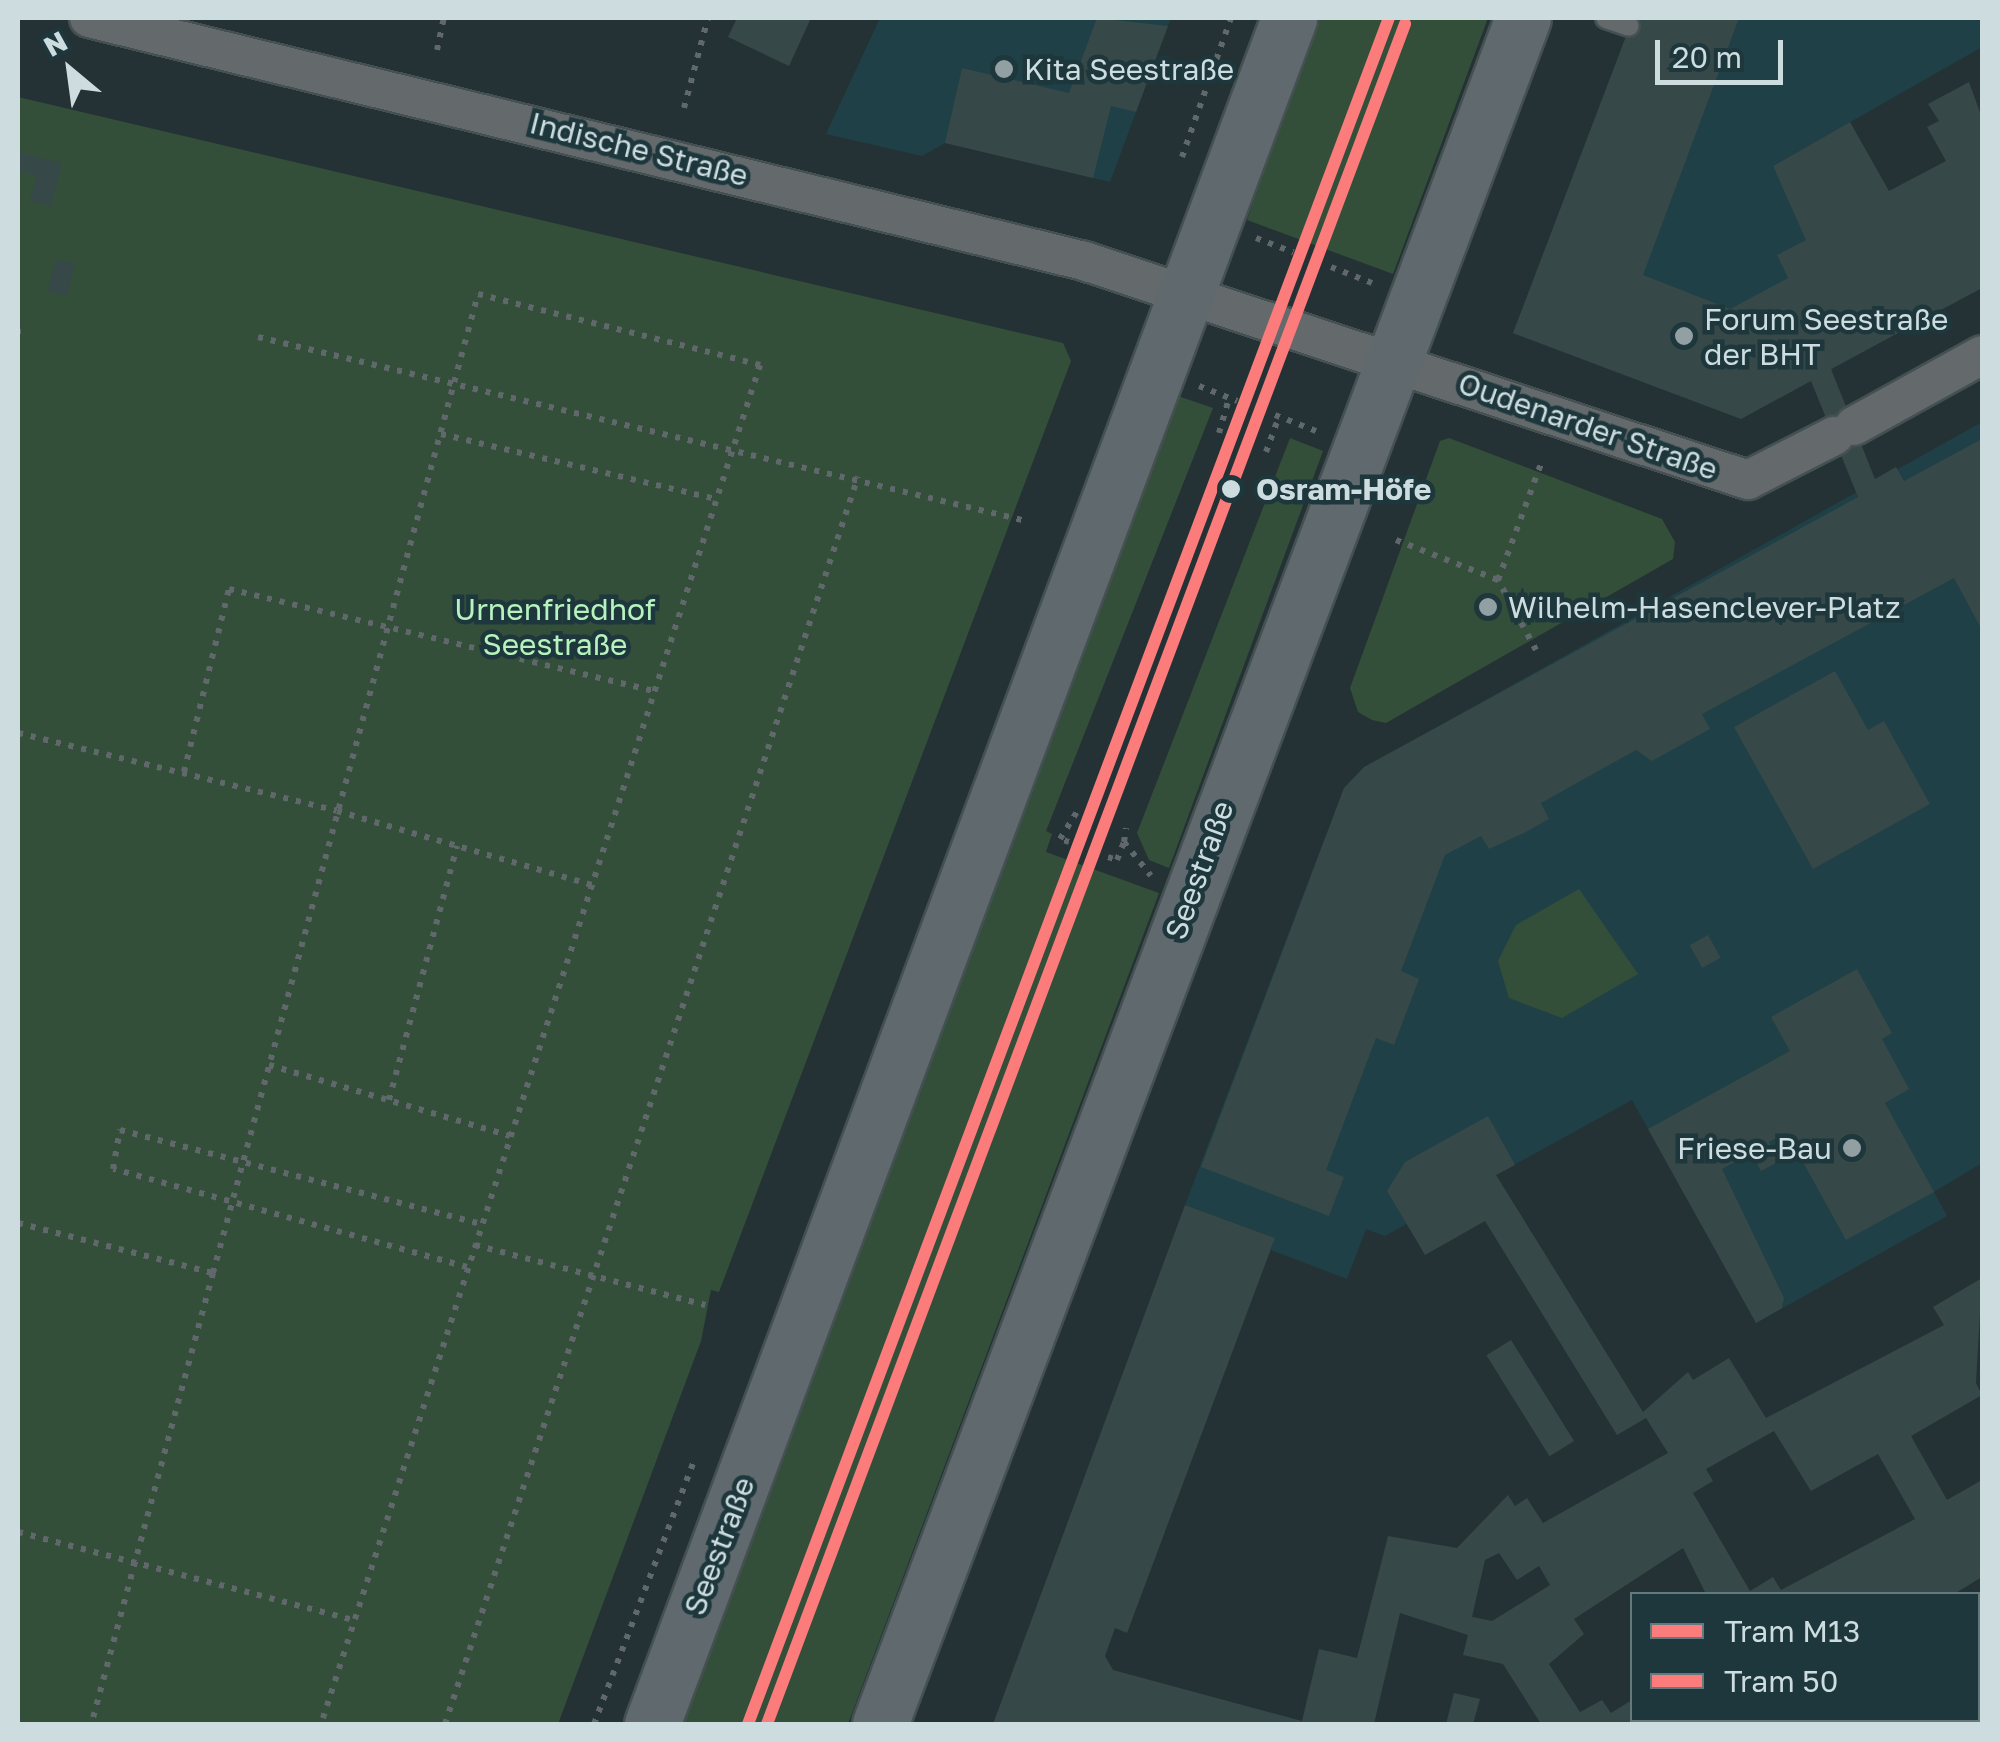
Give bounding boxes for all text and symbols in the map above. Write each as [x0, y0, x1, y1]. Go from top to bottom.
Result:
north arrow [20, 20, 120, 120]
scale bar [1660, 20, 1788, 82]
text: N [38, 24, 73, 63]
text: 20 m [1672, 39, 1742, 75]
place label: Kita Seestraße [1024, 51, 1234, 87]
marker: Kita Seestraße [993, 58, 1015, 80]
street label: Indische Straße [526, 104, 752, 194]
place label: Forum Seestraße der BHT [1704, 301, 1948, 372]
marker: Forum Seestraße der BHT [1673, 325, 1695, 347]
street label: Oudenarder Straße [1454, 365, 1722, 487]
place label: Osram-Höfe [1256, 471, 1431, 507]
marker: Osram-Höfe [1215, 473, 1247, 505]
place label: Wilhelm-Hasenclever-Platz [1508, 589, 1900, 625]
park label: Urnenfriedhof Seestraße [454, 591, 656, 662]
marker: Wilhelm-Hasenclever-Platz [1477, 596, 1499, 618]
street label: Seestraße [1157, 796, 1241, 944]
place label: Friese-Bau [1677, 1130, 1832, 1166]
marker: Friese-Bau [1841, 1137, 1863, 1159]
street label: Seestraße [676, 1472, 762, 1620]
legend [1630, 1592, 1980, 1722]
text: Tram M13 [1724, 1613, 1860, 1649]
text: Tram 50 [1724, 1663, 1838, 1699]

